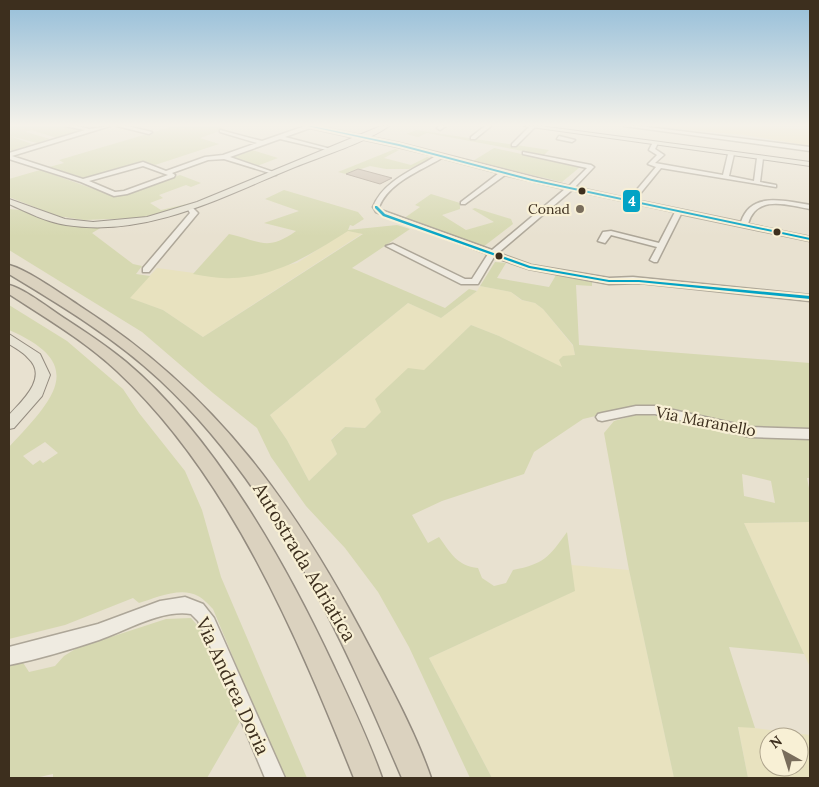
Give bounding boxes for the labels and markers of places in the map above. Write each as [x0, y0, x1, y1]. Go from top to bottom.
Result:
unlabelled marker [577, 186, 587, 196]
place label: Conad [528, 200, 570, 218]
marker: Conad [574, 203, 586, 215]
unlabelled marker [772, 227, 782, 237]
unlabelled marker [494, 251, 504, 261]

